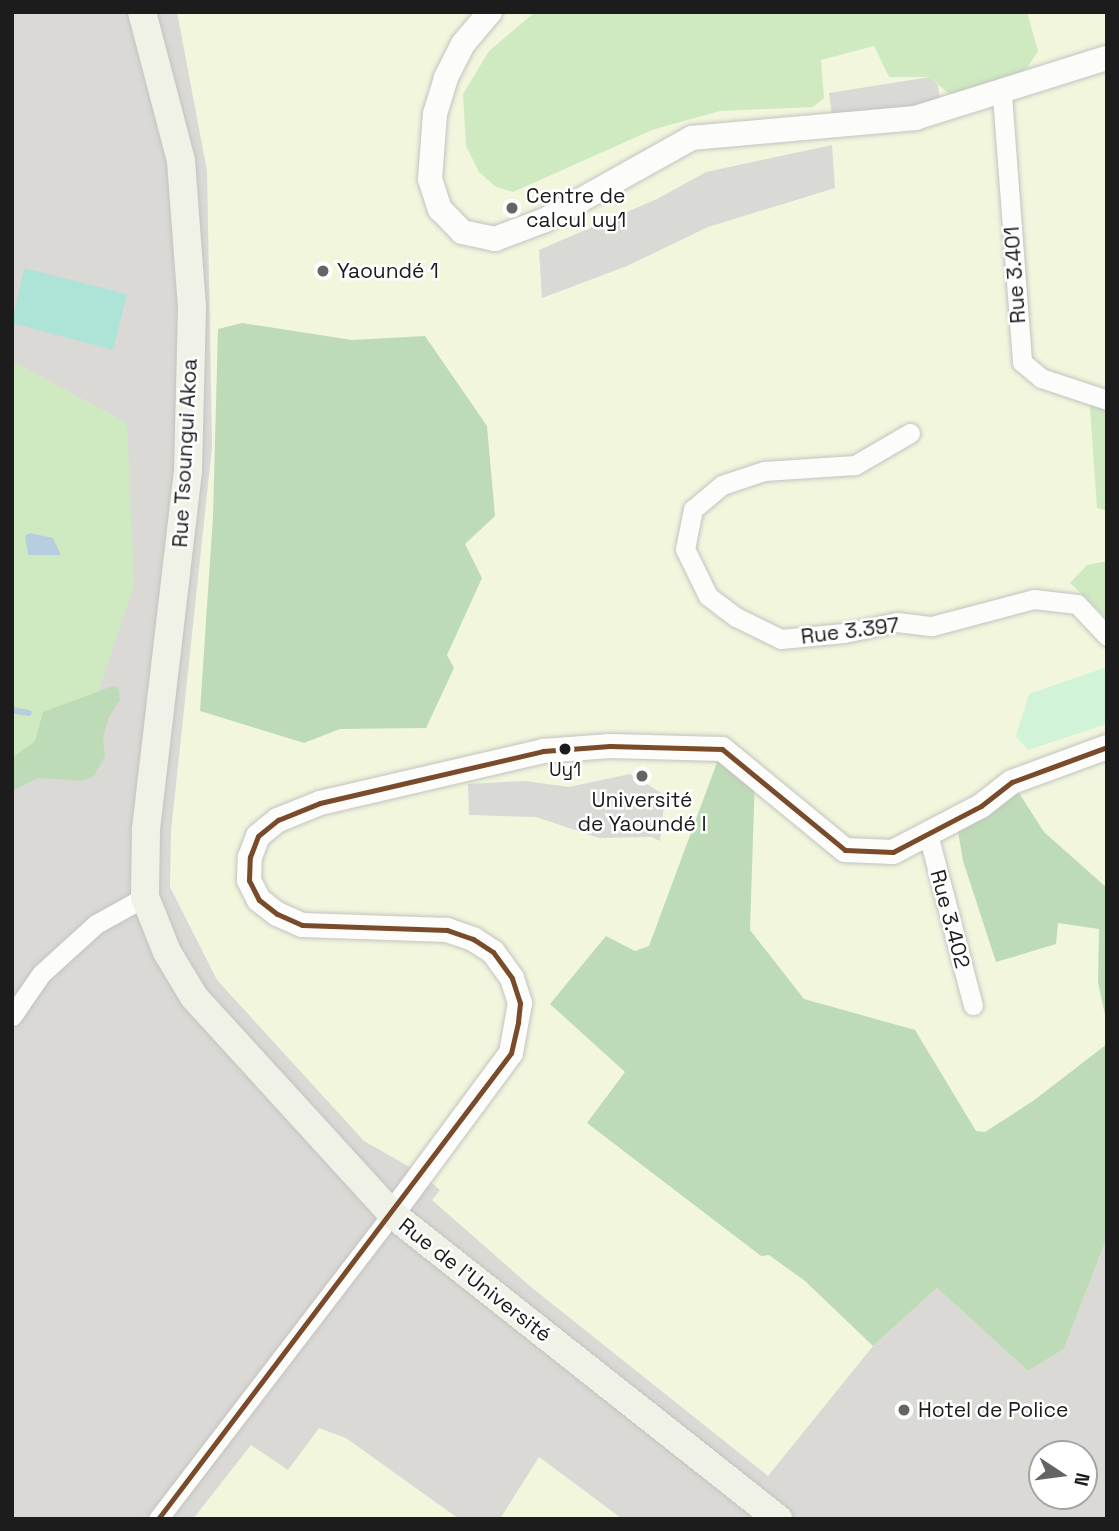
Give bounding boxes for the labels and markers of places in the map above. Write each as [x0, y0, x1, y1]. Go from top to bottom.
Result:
place label: Centre de calcul uy1 [526, 183, 626, 233]
marker: Centre de calcul uy1 [504, 200, 520, 216]
place label: Yaoundé 1 [337, 258, 439, 284]
marker: Yaoundé 1 [315, 263, 331, 279]
marker: Uy1 [558, 742, 572, 756]
place label: Uy1 [549, 759, 581, 781]
marker: Université de Yaoundé I [634, 768, 650, 784]
place label: Université de Yaoundé I [577, 787, 707, 837]
place label: Hotel de Police [918, 1397, 1068, 1423]
marker: Hotel de Police [896, 1402, 912, 1418]

